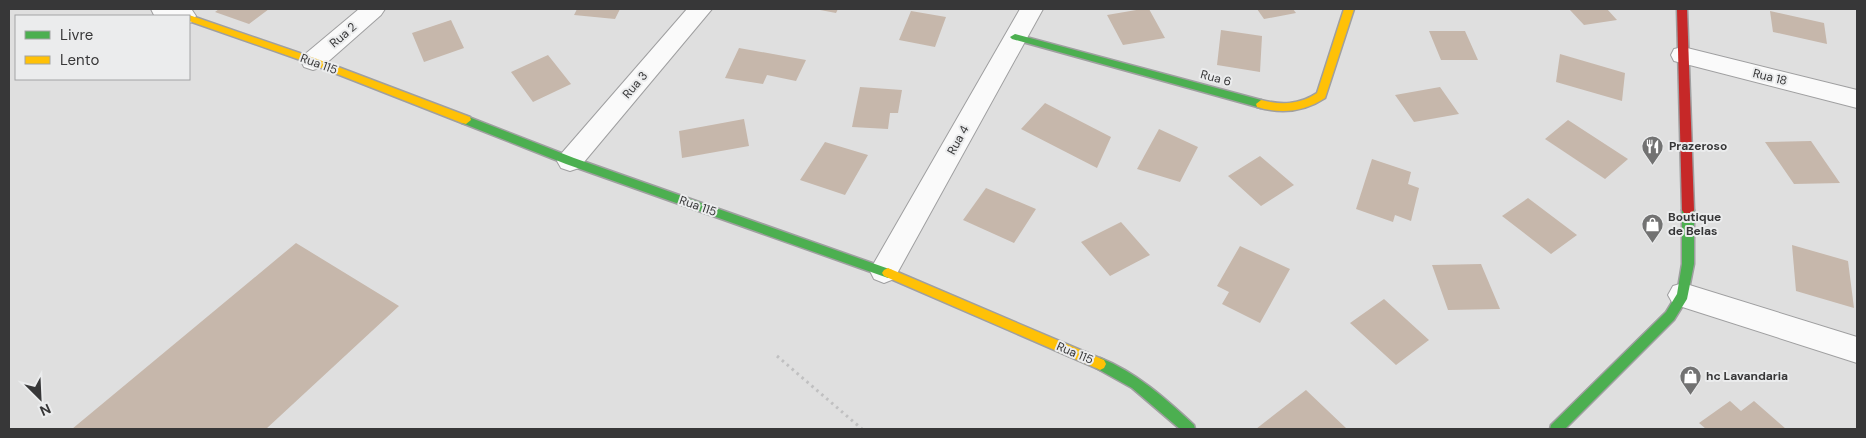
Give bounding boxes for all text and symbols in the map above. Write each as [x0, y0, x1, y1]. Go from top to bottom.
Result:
legend [15, 15, 190, 80]
street label: Rua 2 [326, 19, 360, 51]
text: Livre [60, 25, 93, 45]
text: Lento [60, 50, 99, 70]
street label: Rua 115 [298, 50, 340, 78]
street label: Rua 18 [1751, 65, 1789, 89]
street label: Rua 6 [1199, 66, 1233, 90]
street label: Rua 3 [619, 68, 651, 102]
street label: Rua 4 [943, 123, 973, 157]
restaurant icon: Prazeroso [1641, 134, 1665, 165]
place label: Prazeroso [1669, 138, 1727, 154]
street label: Rua 115 [677, 192, 719, 220]
place label: Boutique de Belas [1668, 209, 1721, 239]
shop icon: Boutique de Belas [1640, 212, 1664, 243]
street label: Rua 115 [1054, 338, 1096, 368]
shop icon: hc Lavandaria [1678, 364, 1702, 395]
place label: hc Lavandaria [1706, 368, 1788, 384]
north arrow [15, 373, 65, 423]
text: N [37, 400, 54, 420]

